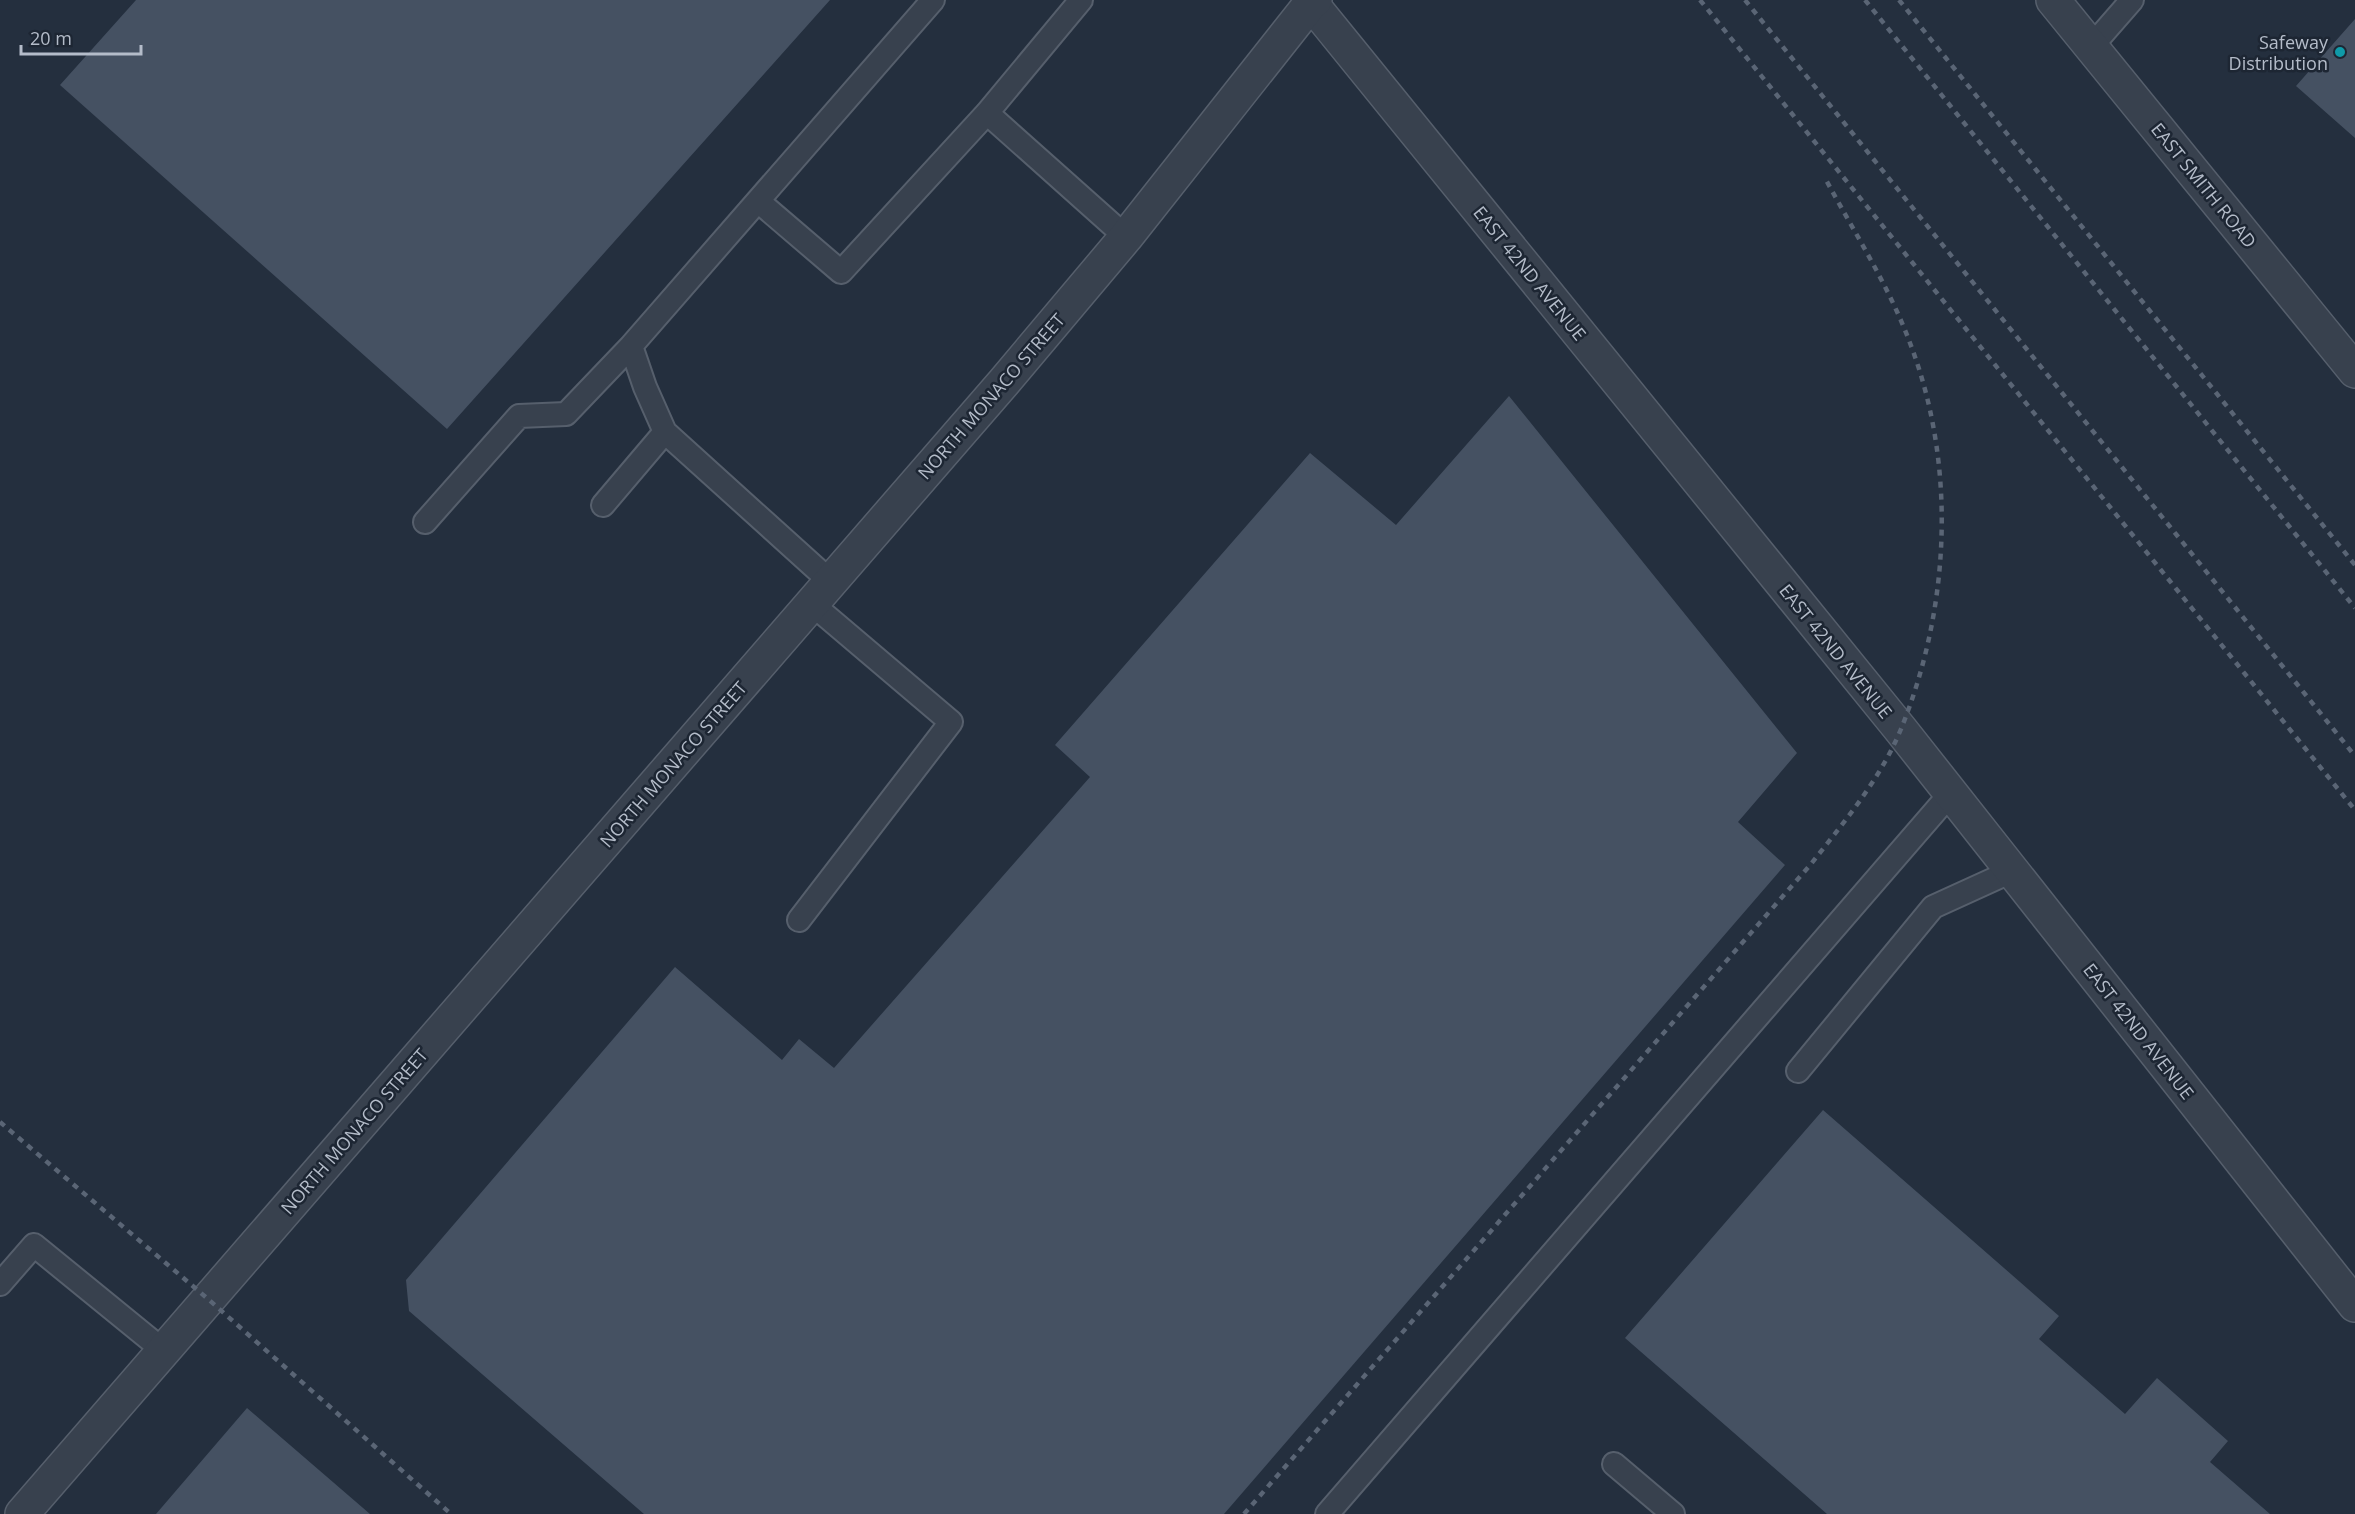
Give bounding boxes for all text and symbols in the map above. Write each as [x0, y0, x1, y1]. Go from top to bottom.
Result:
scale bar [21, 18, 141, 56]
text: 20 m [30, 26, 72, 50]
place label: Safeway Distribution [2229, 30, 2329, 75]
marker: Safeway Distribution [2333, 45, 2347, 59]
street label: EAST SMITH ROAD [2146, 117, 2262, 253]
street label: EAST 42ND AVENUE [1468, 201, 1592, 345]
street label: NORTH MONACO STREET [912, 308, 1070, 484]
street label: EAST 42ND AVENUE [1774, 579, 1898, 723]
street label: NORTH MONACO STREET [594, 676, 752, 852]
street label: EAST 42ND AVENUE [2078, 958, 2200, 1104]
street label: NORTH MONACO STREET [275, 1043, 433, 1219]

